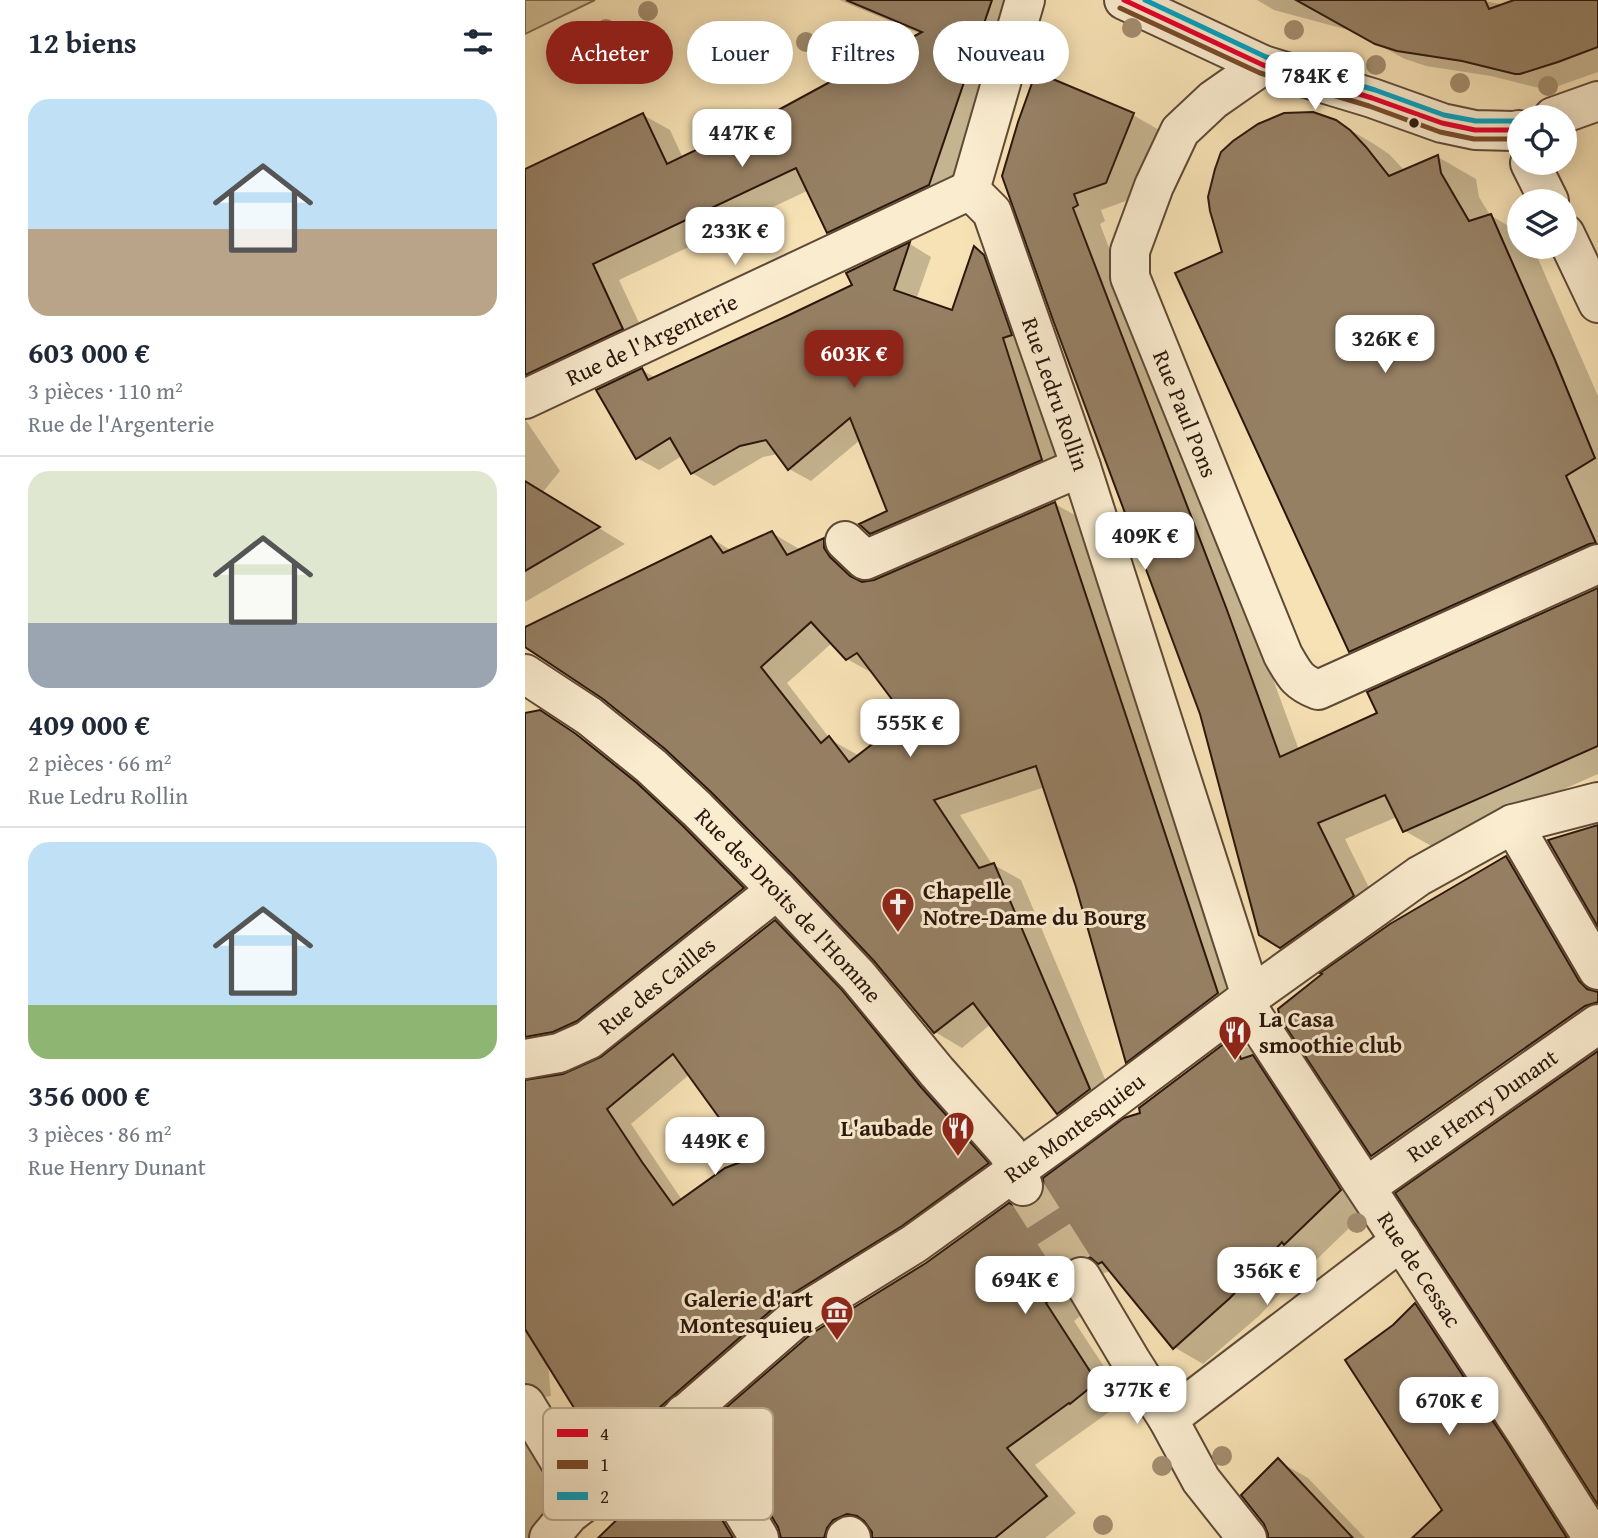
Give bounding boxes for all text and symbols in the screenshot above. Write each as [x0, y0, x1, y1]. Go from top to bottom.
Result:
text: 12 biens [28, 20, 137, 64]
chip: Acheter [546, 21, 673, 84]
chip: Louer [687, 21, 793, 84]
chip: Filtres [807, 21, 919, 84]
chip: Nouveau [933, 21, 1069, 84]
icon: filters [459, 23, 497, 61]
pin: 784K € [1258, 52, 1372, 112]
text: 784K € [1281, 58, 1349, 91]
map controls [1507, 105, 1577, 259]
button: locate [1507, 105, 1577, 175]
pin: 447K € [685, 110, 799, 169]
text: 447K € [708, 115, 776, 148]
unlabelled marker [1407, 116, 1421, 130]
icon: home [200, 145, 326, 271]
button: layers [1507, 189, 1577, 259]
pin: 233K € [678, 208, 792, 267]
text: 233K € [701, 213, 769, 246]
street label: Rue de l'Argenterie [560, 284, 743, 394]
street label: Rue Ledru Rollin [1014, 313, 1098, 475]
pin: 326K € [1328, 316, 1442, 375]
text: 326K € [1351, 321, 1419, 354]
text: 603 000 € [28, 330, 150, 374]
pin: 603K € [797, 330, 911, 390]
text: 603K € [820, 336, 888, 369]
street label: Rue Paul Pons [1145, 345, 1226, 482]
text: 3 pièces · 110 m² [28, 374, 183, 407]
text: Rue de l'Argenterie [28, 407, 214, 440]
pin: 409K € [1088, 512, 1202, 572]
icon: home [200, 517, 326, 643]
text: 409K € [1111, 518, 1179, 551]
pin: 555K € [853, 700, 967, 759]
text: 409 000 € [28, 702, 150, 746]
text: 555K € [876, 705, 944, 738]
text: 2 pièces · 66 m² [28, 746, 172, 779]
text: Rue Ledru Rollin [28, 779, 188, 812]
street label: Rue des Droits de l'Homme [688, 800, 890, 1009]
place label: Chapelle Notre-Dame du Bourg [923, 874, 1147, 933]
church icon: Chapelle Notre-Dame du Bourg [879, 885, 917, 934]
icon: home [200, 888, 326, 1014]
street label: Rue des Cailles [591, 928, 722, 1042]
place label: La Casa smoothie club [1259, 1002, 1402, 1061]
restaurant icon: La Casa smoothie club [1216, 1013, 1254, 1062]
street label: Rue Henry Dunant [1400, 1040, 1564, 1170]
street label: Rue Montesquieu [997, 1064, 1152, 1190]
text: 356 000 € [28, 1073, 150, 1117]
restaurant icon: L'aubade [939, 1109, 977, 1158]
place label: L'aubade [841, 1111, 933, 1144]
text: 3 pièces · 86 m² [28, 1117, 172, 1150]
pin: 449K € [658, 1118, 772, 1177]
text: 449K € [681, 1123, 749, 1156]
text: Rue Henry Dunant [28, 1150, 206, 1183]
street label: Rue de Cessac [1370, 1205, 1470, 1334]
pin: 356K € [1210, 1248, 1324, 1307]
text: 356K € [1233, 1253, 1301, 1286]
pin: 694K € [968, 1256, 1082, 1316]
text: 694K € [991, 1262, 1059, 1295]
place label: Galerie d'art Montesquieu [680, 1282, 814, 1341]
museum icon: Galerie d'art Montesquieu [818, 1293, 856, 1342]
pin: 377K € [1080, 1366, 1194, 1426]
text: 377K € [1103, 1372, 1171, 1405]
pin: 670K € [1392, 1378, 1506, 1437]
text: 670K € [1415, 1383, 1483, 1416]
legend [543, 1408, 773, 1520]
text: 4 [600, 1419, 609, 1447]
text: 1 [600, 1450, 609, 1478]
text: 2 [600, 1482, 609, 1510]

